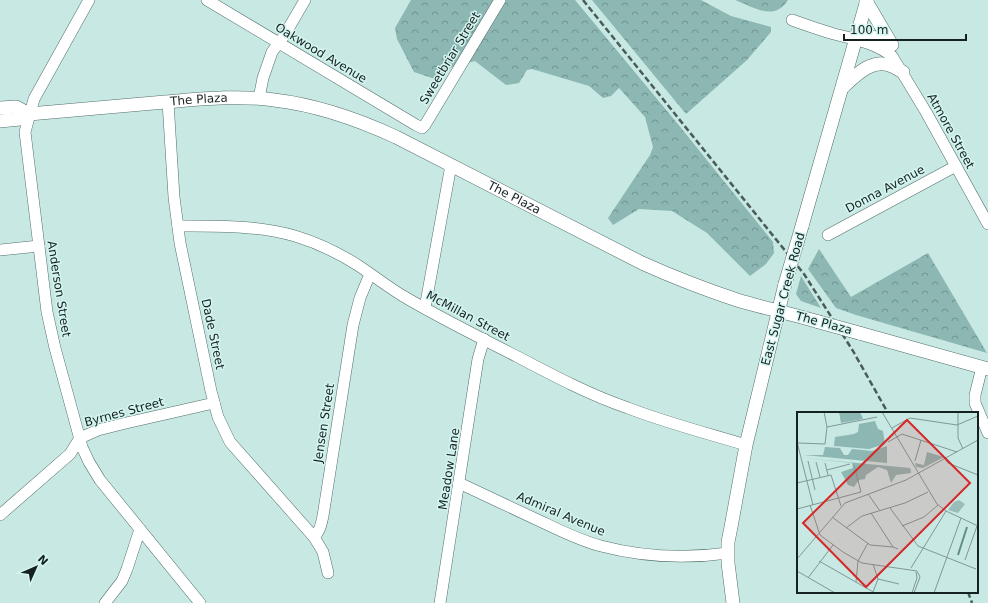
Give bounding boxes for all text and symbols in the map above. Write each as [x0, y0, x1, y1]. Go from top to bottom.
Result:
street label: Sweetbriar Street [417, 9, 483, 107]
scale bar [844, 16, 966, 42]
street label: Oakwood Avenue [273, 20, 369, 86]
text: 100 m [850, 23, 888, 37]
street label: The Plaza [169, 91, 228, 109]
street label: Atmore Street [924, 91, 978, 171]
street label: Donna Avenue [843, 162, 927, 216]
street label: The Plaza [484, 178, 543, 217]
street label: East Sugar Creek Road [758, 231, 808, 367]
street label: Anderson Street [44, 240, 74, 338]
street label: McMillan Street [424, 288, 512, 344]
street label: Dade Street [199, 297, 227, 371]
street label: The Plaza [793, 309, 854, 337]
street label: Jensen Street [311, 382, 337, 465]
street label: Byrnes Street [83, 395, 165, 429]
inset map [797, 412, 978, 593]
street label: Meadow Lane [436, 427, 462, 511]
street label: Admiral Avenue [515, 489, 607, 539]
north arrow [16, 547, 56, 587]
text: N [35, 552, 51, 568]

